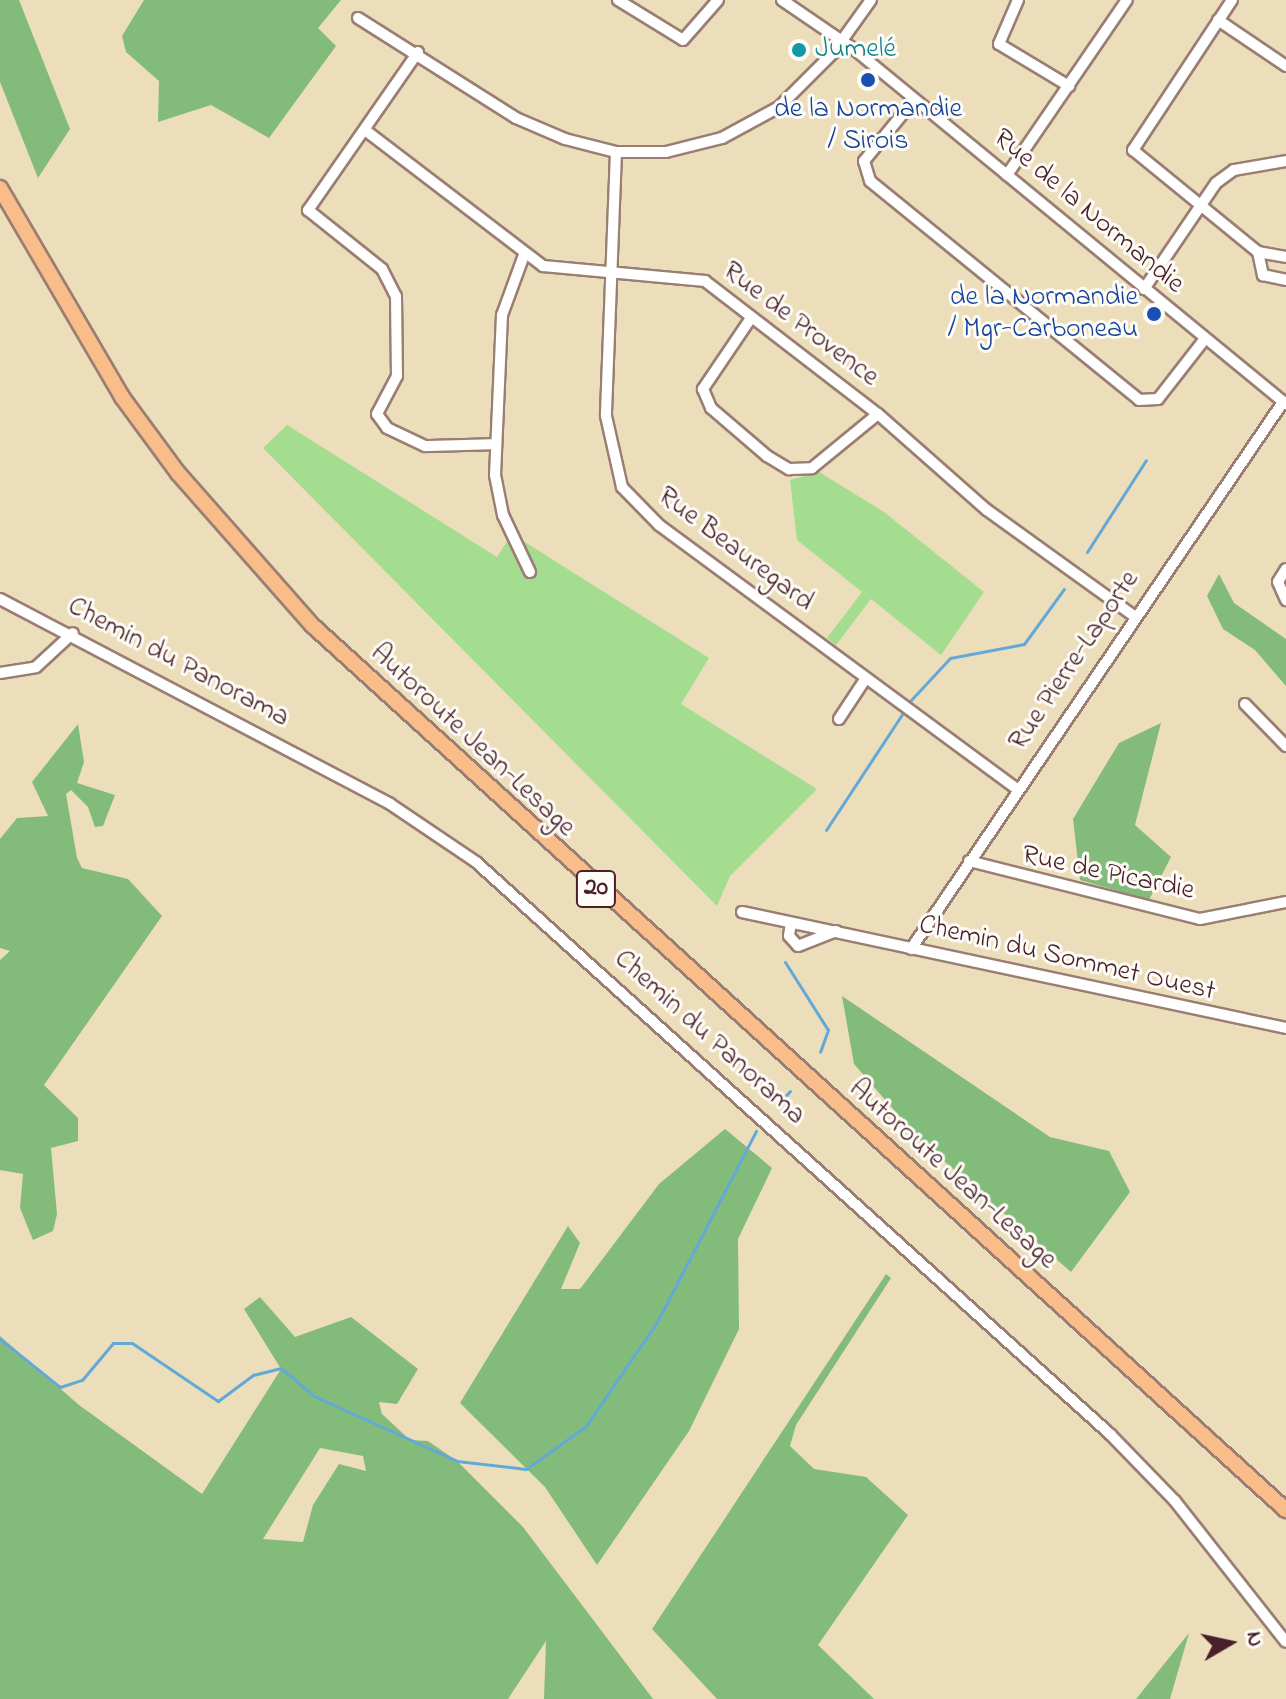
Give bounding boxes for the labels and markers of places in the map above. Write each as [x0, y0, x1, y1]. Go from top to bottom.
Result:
place label: Jumelé [815, 33, 896, 67]
marker: Jumelé [790, 41, 808, 59]
marker: de la Normandie / Sirois [859, 71, 877, 89]
place label: de la Normandie / Sirois [774, 93, 962, 159]
place label: de la Normandie / Mgr-Carboneau [948, 281, 1138, 347]
marker: de la Normandie / Mgr-Carboneau [1145, 305, 1163, 323]

